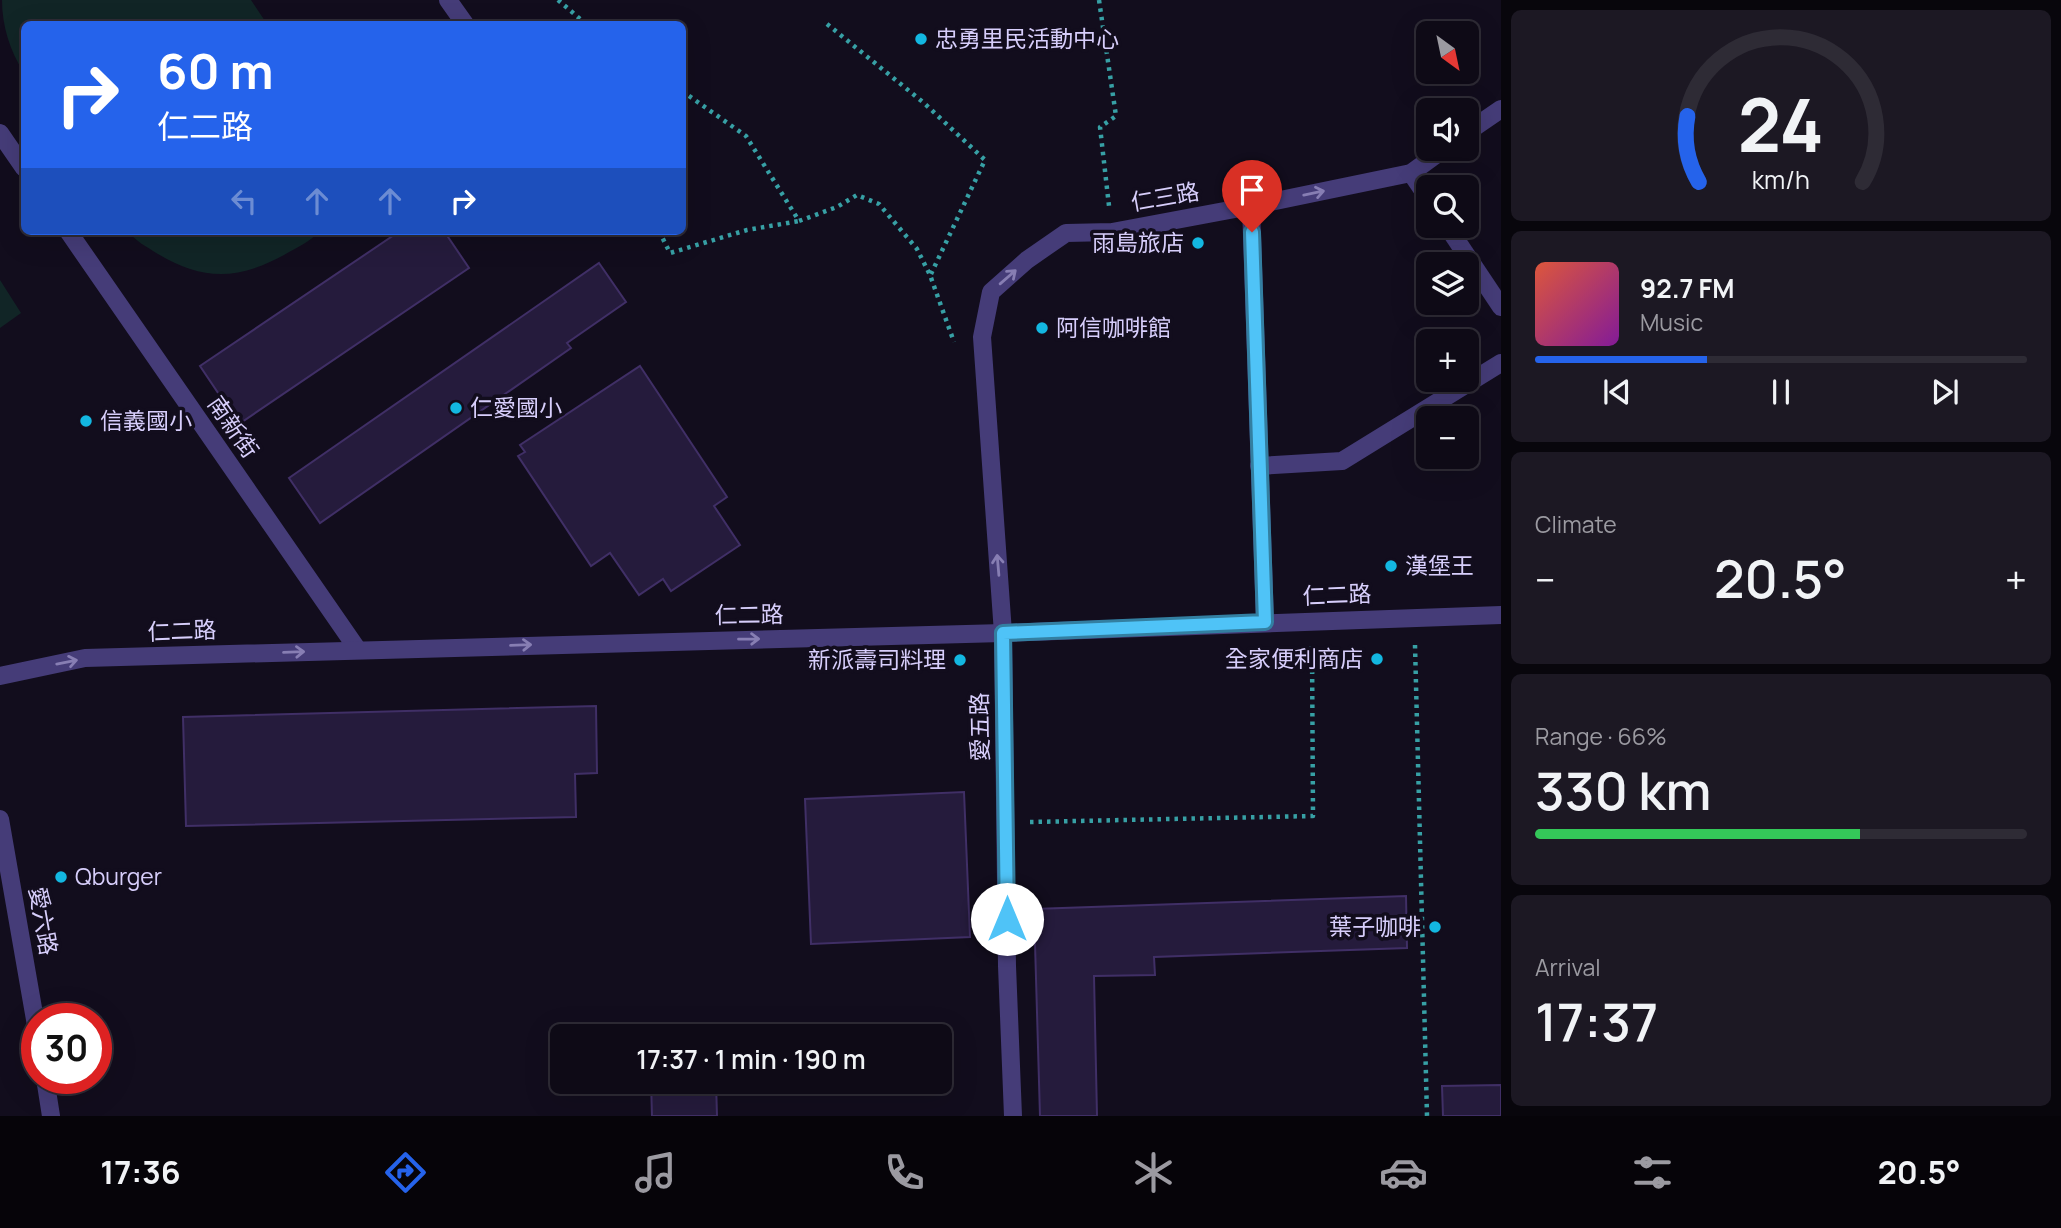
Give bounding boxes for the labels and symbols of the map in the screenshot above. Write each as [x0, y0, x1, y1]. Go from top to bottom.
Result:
north arrow [1416, 21, 1479, 84]
place label: 忠勇里民活動中心 [935, 22, 1119, 54]
marker: 忠勇里民活動中心 [913, 31, 929, 47]
pin [1222, 160, 1282, 232]
street label: 仁三路 [1128, 174, 1202, 218]
one-way arrow [1302, 185, 1325, 199]
place label: 雨島旅店 [1092, 226, 1184, 258]
marker: 雨島旅店 [1190, 235, 1206, 251]
one-way arrow [999, 269, 1017, 285]
place label: 阿信咖啡館 [1056, 311, 1171, 343]
marker: 阿信咖啡館 [1034, 320, 1050, 336]
street label: 南新街 [201, 389, 267, 464]
place label: 仁愛國小 [470, 391, 562, 423]
marker: 仁愛國小 [448, 400, 464, 416]
place label: 信義國小 [100, 404, 192, 436]
marker: 信義國小 [78, 413, 94, 429]
place label: 漢堡王 [1405, 549, 1474, 581]
one-way arrow [991, 554, 1004, 577]
marker: 漢堡王 [1383, 558, 1399, 574]
street label: 仁二路 [1302, 577, 1372, 611]
street label: 仁二路 [714, 597, 784, 631]
street label: 仁二路 [147, 613, 217, 647]
one-way arrow [737, 632, 760, 646]
one-way arrow [510, 638, 533, 652]
place label: 全家便利商店 [1225, 642, 1363, 674]
place label: 新派壽司料理 [808, 643, 946, 675]
one-way arrow [282, 645, 305, 659]
marker: 全家便利商店 [1369, 651, 1385, 667]
marker: 新派壽司料理 [952, 652, 968, 668]
one-way arrow [55, 655, 78, 669]
street label: 愛五路 [962, 692, 996, 762]
place label: Qburger [75, 860, 162, 892]
marker: Qburger [53, 869, 69, 885]
position arrow [970, 882, 1044, 956]
street label: 愛六路 [22, 884, 66, 958]
place label: 葉子咖啡 [1329, 910, 1421, 942]
marker: 葉子咖啡 [1427, 919, 1443, 935]
speed limit sign: 30 [21, 1003, 112, 1094]

